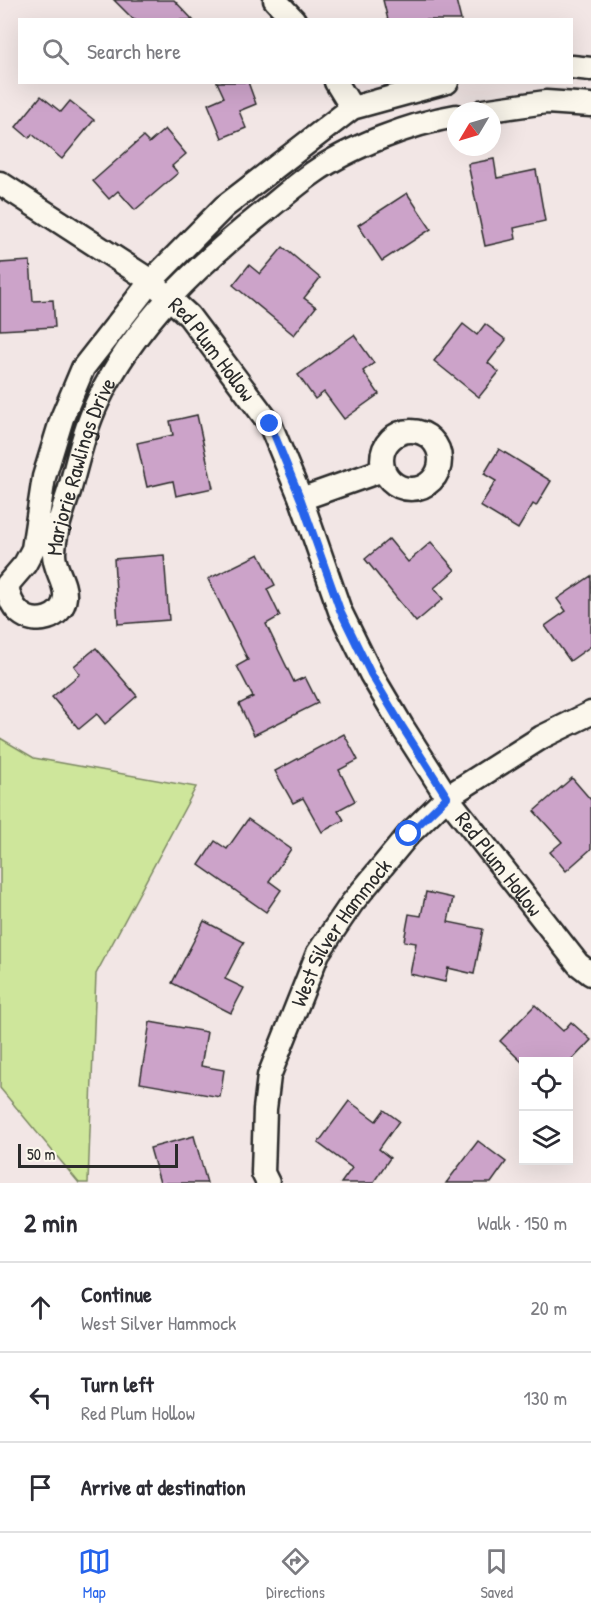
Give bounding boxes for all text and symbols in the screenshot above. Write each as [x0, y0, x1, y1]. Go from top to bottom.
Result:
search box [18, 18, 573, 84]
icon: search [39, 35, 72, 68]
text: Search here [87, 36, 181, 66]
north arrow [447, 102, 501, 156]
street label: Red Plum Hollow [162, 290, 263, 407]
street label: Marjorie Rawlings Drive [39, 372, 123, 556]
route end [256, 410, 282, 436]
street label: Red Plum Hollow [449, 805, 550, 922]
route start [395, 820, 421, 846]
street label: West Silver Hammock [283, 852, 398, 1011]
map controls [519, 1057, 573, 1165]
button: locate [519, 1057, 573, 1111]
button: layers [519, 1111, 573, 1165]
scale bar [18, 1141, 178, 1168]
text: 50 m [27, 1143, 56, 1165]
text: 2 min [24, 1205, 77, 1240]
text: Walk · 150 m [477, 1209, 567, 1236]
text: Continue [81, 1279, 152, 1309]
icon: ahead [24, 1291, 57, 1324]
text: 20 m [530, 1294, 567, 1321]
text: West Silver Hammock [81, 1309, 236, 1336]
text: Turn left [81, 1369, 154, 1399]
icon: left [24, 1381, 57, 1414]
text: 130 m [524, 1384, 567, 1411]
text: Red Plum Hollow [81, 1399, 195, 1426]
icon: arrive [24, 1471, 57, 1504]
text: Arrive at destination [81, 1472, 246, 1502]
tab: Map [78, 1545, 111, 1603]
tab: Directions [266, 1545, 325, 1603]
tab: Saved [480, 1545, 513, 1603]

